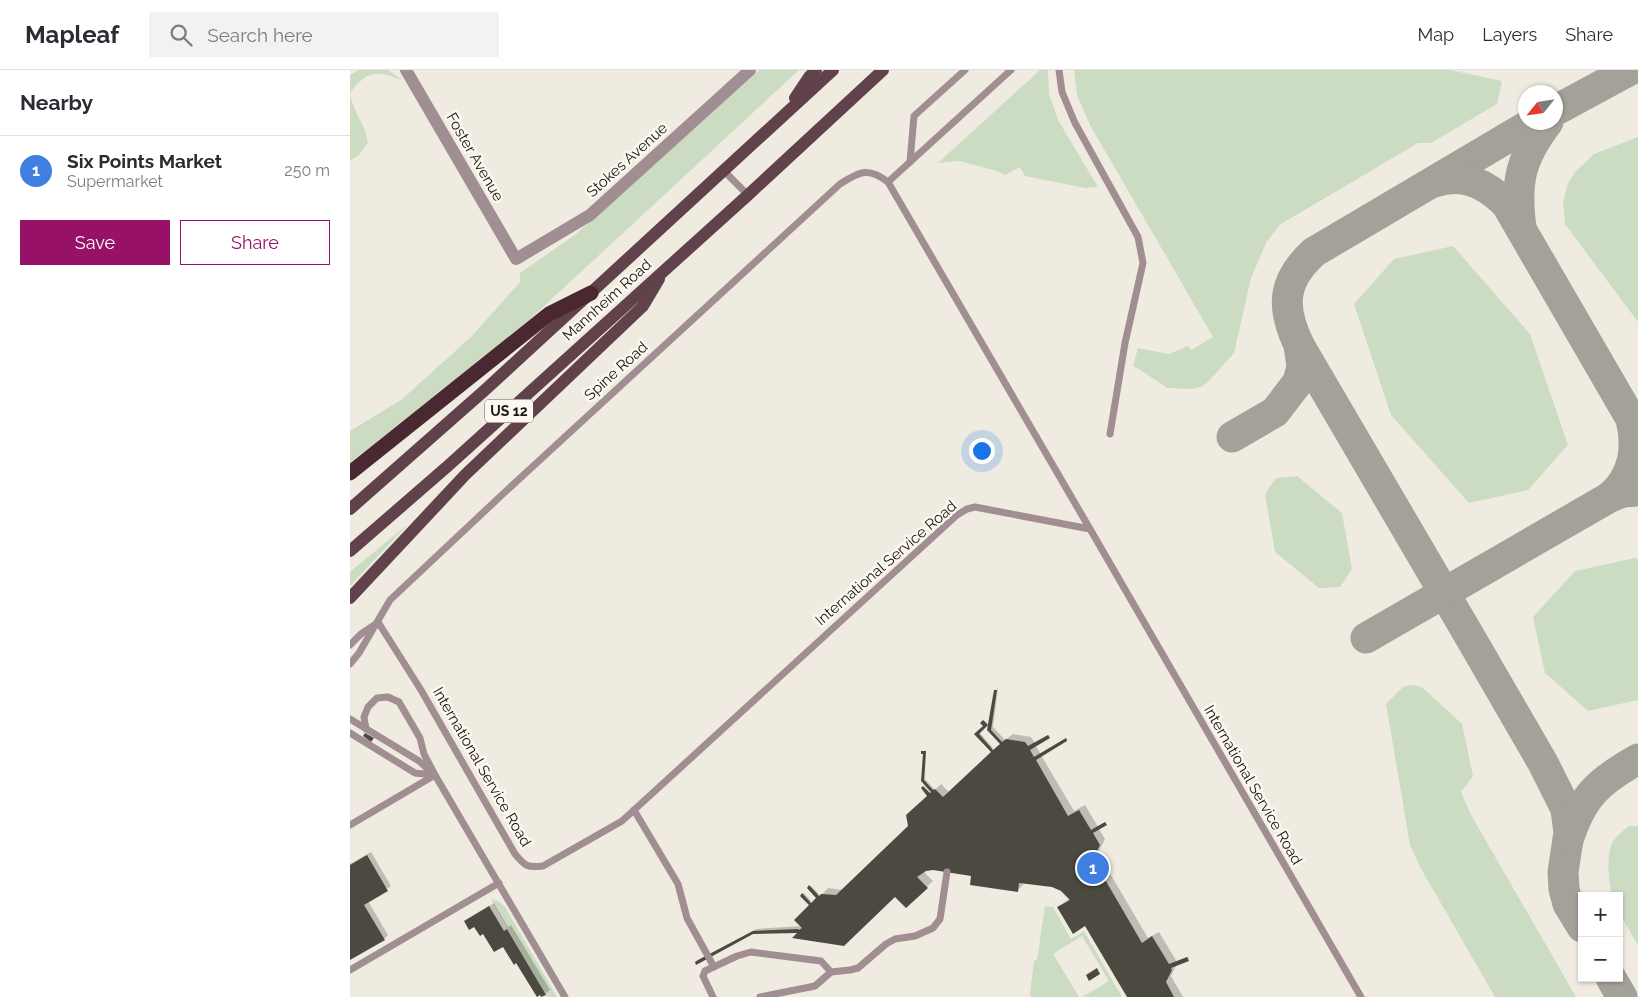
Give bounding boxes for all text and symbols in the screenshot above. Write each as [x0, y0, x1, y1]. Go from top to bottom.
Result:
search box [149, 12, 499, 57]
text: Mapleaf [25, 20, 119, 49]
icon: search [167, 21, 195, 49]
text: Search here [207, 24, 313, 46]
text: Map [1418, 24, 1454, 45]
text: Layers [1482, 24, 1537, 45]
text: Share [1565, 24, 1613, 45]
north arrow [1518, 85, 1563, 130]
text: Nearby [20, 90, 93, 115]
street label: Foster Avenue [442, 110, 508, 205]
street label: Stokes Avenue [583, 119, 671, 201]
text: Six Points Market [67, 150, 222, 172]
text: 1 [32, 161, 40, 180]
text: 250 m [284, 161, 330, 180]
text: Supermarket [67, 172, 163, 191]
button: Save [20, 220, 170, 265]
button: Share [180, 220, 330, 265]
street label: Mannheim Road [559, 255, 655, 345]
street label: Spine Road [581, 338, 651, 404]
road number: US 12 [485, 400, 533, 422]
your location [969, 438, 995, 464]
street label: International Service Road [812, 497, 960, 629]
street label: International Service Road [429, 684, 535, 850]
street label: International Service Road [1200, 702, 1306, 868]
pin: 1 [1077, 849, 1109, 887]
map controls [1578, 892, 1623, 982]
button: + [1578, 892, 1623, 937]
button: − [1578, 937, 1623, 982]

